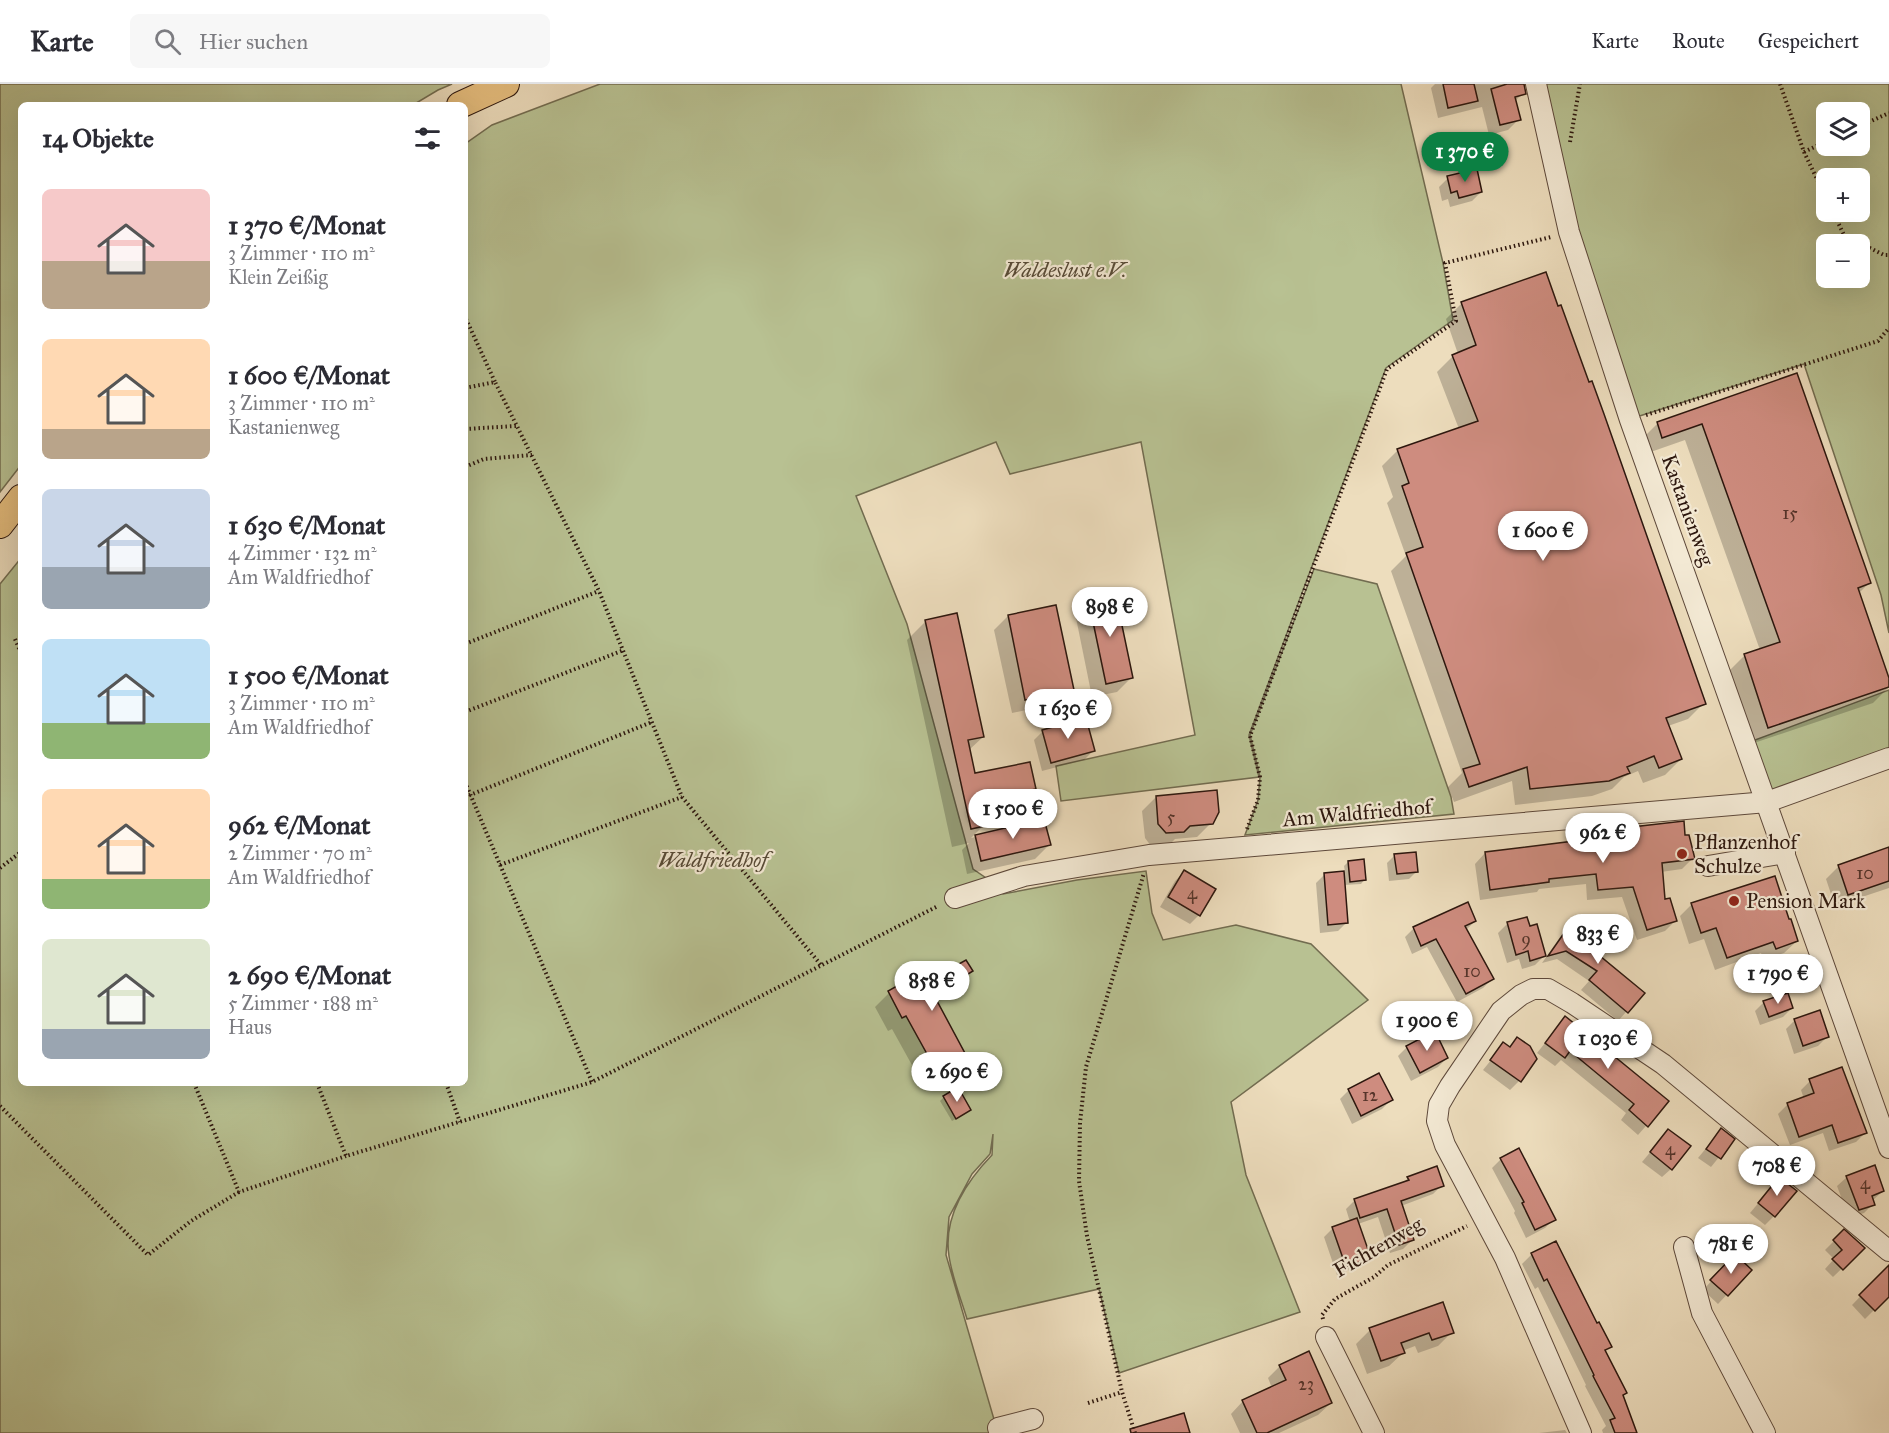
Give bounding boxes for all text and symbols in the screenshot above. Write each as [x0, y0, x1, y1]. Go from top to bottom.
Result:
search box [130, 14, 550, 68]
text: Karte [30, 24, 94, 59]
icon: search [151, 25, 184, 58]
text: Hier suchen [199, 28, 308, 55]
text: Karte [1591, 28, 1639, 54]
text: Route [1672, 28, 1725, 54]
text: Gespeichert [1758, 28, 1859, 54]
map controls [1816, 102, 1870, 288]
button: layers [1816, 102, 1870, 156]
text: 14 Objekte [42, 122, 154, 154]
icon: filters [411, 122, 444, 155]
pin: 1 370 € [1410, 132, 1520, 183]
text: 1 370 € [1436, 139, 1494, 163]
button: + [1816, 168, 1870, 222]
text: 1 370 €/Monat [228, 209, 386, 241]
icon: home [90, 213, 162, 285]
button: − [1816, 234, 1870, 288]
text: 3 Zimmer · 110 m² [228, 241, 375, 265]
park label: Waldeslust e.V. [1004, 257, 1129, 283]
text: Klein Zeißig [228, 265, 328, 289]
text: 1 600 €/Monat [228, 359, 390, 391]
icon: home [90, 363, 162, 435]
text: 3 Zimmer · 110 m² [228, 391, 375, 415]
text: Kastanienweg [228, 415, 339, 439]
street label: Kastanienweg [1656, 451, 1720, 570]
house number: 15 [1782, 502, 1798, 524]
text: 1 630 €/Monat [228, 509, 385, 541]
pin: 1 600 € [1488, 511, 1598, 562]
icon: home [90, 513, 162, 585]
text: 1 600 € [1512, 518, 1574, 542]
text: 4 Zimmer · 132 m² [228, 541, 376, 565]
text: Am Waldfriedhof [228, 565, 370, 589]
pin: 898 € [1068, 587, 1152, 638]
text: 898 € [1086, 594, 1134, 618]
text: 1 500 €/Monat [228, 659, 389, 691]
icon: home [90, 663, 162, 735]
pin: 1 630 € [1013, 689, 1123, 740]
text: 3 Zimmer · 110 m² [228, 691, 375, 715]
text: 1 630 € [1039, 696, 1097, 720]
text: Am Waldfriedhof [228, 715, 370, 739]
pin: 1 500 € [958, 789, 1068, 840]
street label: Am Waldfriedhof [1280, 793, 1436, 833]
text: 1 500 € [982, 796, 1044, 820]
house number: 5 [1167, 806, 1176, 828]
text: 962 €/Monat [228, 809, 371, 841]
icon: home [90, 813, 162, 885]
pin: 962 € [1561, 813, 1645, 864]
text: 962 € [1579, 820, 1627, 844]
place label: Pflanzenhof Schulze [1694, 829, 1800, 879]
text: 2 Zimmer · 70 m² [228, 841, 372, 865]
park label: Waldfriedhof [658, 847, 774, 873]
marker: Pflanzenhof Schulze [1675, 847, 1689, 861]
house number: 10 [1856, 862, 1874, 884]
text: Am Waldfriedhof [228, 865, 370, 889]
house number: 4 [1187, 882, 1198, 904]
place label: Pension Mark [1746, 888, 1866, 914]
marker: Pension Mark [1727, 894, 1741, 908]
pin: 833 € [1556, 914, 1640, 965]
text: 833 € [1576, 921, 1620, 945]
house number: 9 [1521, 928, 1531, 950]
pin: 1 790 € [1723, 954, 1833, 1005]
text: 2 690 €/Monat [228, 959, 391, 991]
house number: 10 [1463, 960, 1481, 982]
pin: 858 € [890, 961, 974, 1012]
text: 1 790 € [1747, 961, 1809, 985]
icon: home [90, 963, 162, 1035]
text: 858 € [908, 968, 956, 992]
text: 5 Zimmer · 188 m² [228, 991, 378, 1015]
pin: 1 900 € [1372, 1001, 1482, 1052]
text: 1 900 € [1396, 1008, 1458, 1032]
text: Haus [228, 1015, 272, 1039]
pin: 1 030 € [1553, 1019, 1663, 1070]
text: 1 030 € [1578, 1026, 1638, 1050]
pin: 2 690 € [902, 1052, 1012, 1103]
text: 2 690 € [925, 1059, 989, 1083]
house number: 12 [1362, 1084, 1378, 1106]
house number: 4 [1665, 1138, 1676, 1160]
pin: 708 € [1735, 1146, 1819, 1197]
text: 708 € [1752, 1153, 1802, 1177]
house number: 4 [1860, 1172, 1871, 1194]
street label: Fichtenweg [1329, 1211, 1428, 1283]
pin: 781 € [1689, 1224, 1773, 1275]
text: 781 € [1708, 1231, 1754, 1255]
house number: 23 [1298, 1373, 1314, 1395]

